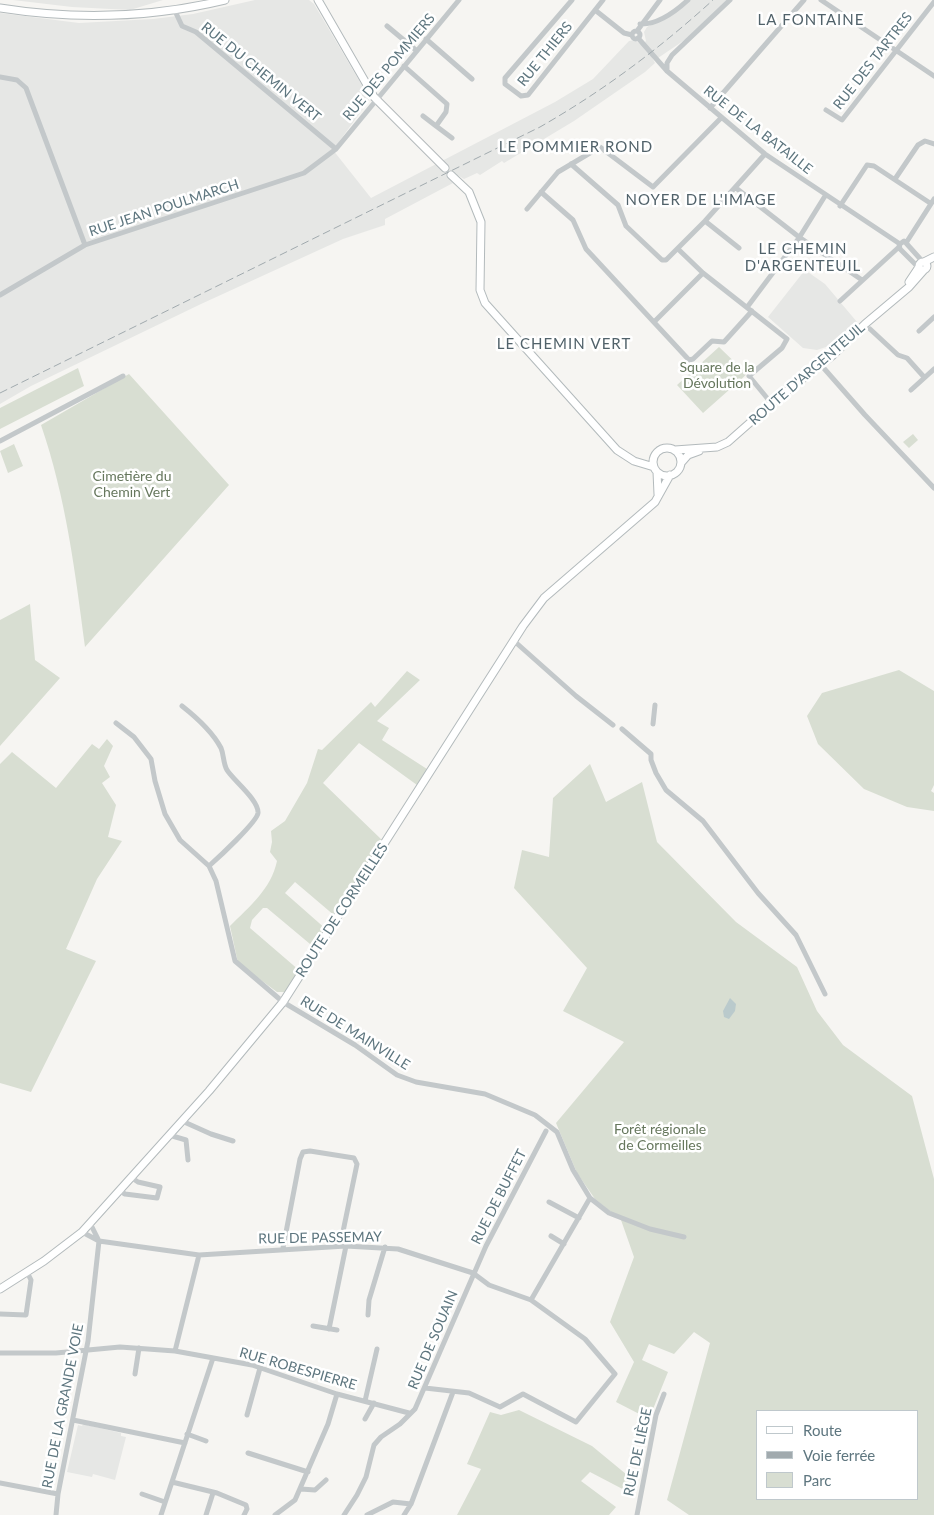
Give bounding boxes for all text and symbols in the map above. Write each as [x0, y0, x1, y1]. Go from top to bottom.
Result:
street label: RUE DES TARTRES [830, 9, 916, 113]
street label: RUE DES POMMIERS [339, 10, 439, 124]
district label: LA FONTAINE [756, 11, 866, 29]
street label: RUE THIERS [514, 18, 576, 90]
street label: RUE DU CHEMIN VERT [198, 19, 324, 125]
street label: RUE DE LA BATAILLE [700, 82, 816, 178]
district label: LE POMMIER ROND [497, 138, 655, 156]
street label: RUE JEAN POULMARCH [87, 176, 241, 240]
district label: NOYER DE L'IMAGE [624, 191, 778, 209]
district label: LE CHEMIN D'ARGENTEUIL [743, 240, 863, 275]
street label: ROUTE D'ARGENTEUIL [746, 319, 868, 429]
district label: LE CHEMIN VERT [495, 335, 633, 353]
park label: Square de la Dévolution [679, 359, 755, 392]
park label: Cimetière du Chemin Vert [92, 468, 172, 501]
street label: ROUTE DE CORMEILLES [292, 840, 392, 980]
street label: RUE DE MAINVILLE [297, 993, 413, 1073]
park label: Forêt régionale de Cormeilles [614, 1121, 706, 1154]
street label: RUE DE BUFFET [468, 1147, 530, 1247]
street label: RUE DE PASSEMAY [258, 1229, 382, 1247]
street label: RUE DE SOUAIN [405, 1288, 461, 1392]
street label: RUE DE LA GRANDE VOIE [39, 1322, 87, 1490]
street label: RUE ROBESPIERRE [237, 1344, 359, 1394]
street label: RUE DE LIÈGE [620, 1406, 656, 1498]
legend [756, 1410, 919, 1500]
text: Route [803, 1421, 842, 1439]
text: Voie ferrée [803, 1446, 875, 1464]
text: Parc [803, 1471, 832, 1489]

